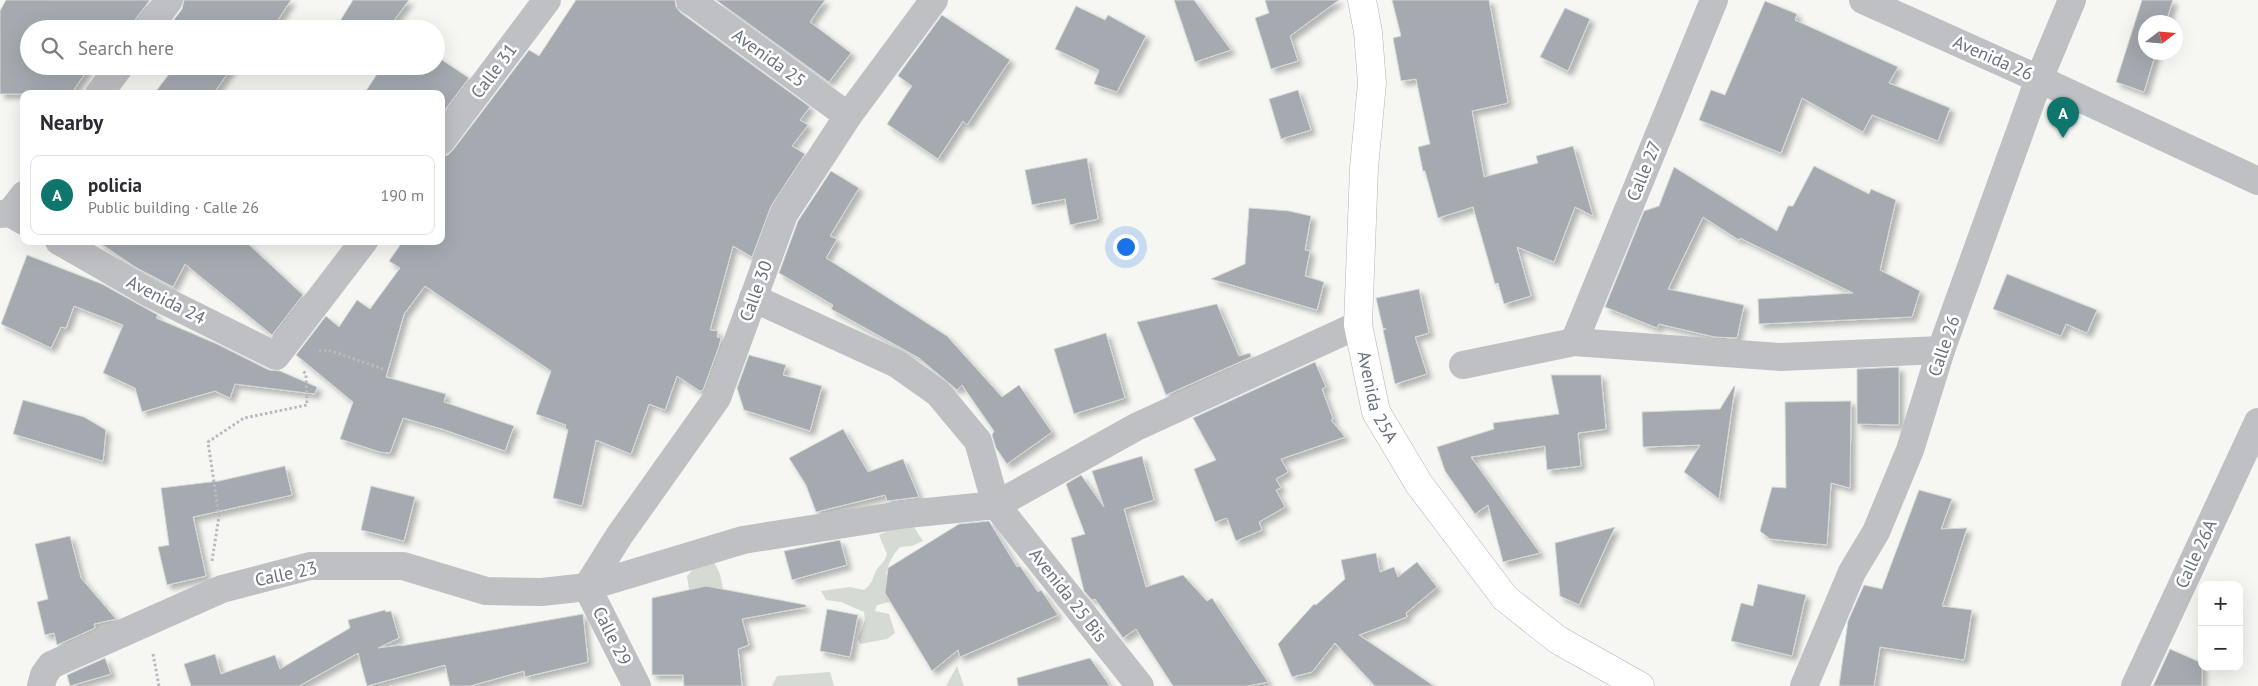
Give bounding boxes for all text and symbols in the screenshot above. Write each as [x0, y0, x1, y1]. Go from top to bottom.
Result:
north arrow [2138, 15, 2183, 60]
search box [20, 20, 445, 75]
street label: Avenida 25 [728, 23, 811, 92]
street label: Avenida 26 [1950, 30, 2037, 85]
icon: search [38, 34, 66, 62]
text: Search here [78, 36, 174, 60]
street label: Calle 31 [465, 39, 522, 103]
pin: A [2047, 97, 2079, 138]
text: Nearby [40, 109, 103, 136]
street label: Calle 27 [1621, 137, 1666, 204]
text: policia [88, 173, 142, 197]
text: A [52, 185, 62, 205]
text: 190 m [381, 185, 424, 205]
text: Public building · Calle 26 [88, 197, 259, 217]
your location [1113, 234, 1139, 260]
street label: Calle 30 [734, 257, 777, 324]
street label: Avenida 24 [123, 270, 210, 329]
street label: Calle 26 [1922, 312, 1965, 379]
street label: Avenida 25A [1353, 349, 1404, 447]
street label: Calle 26A [2170, 515, 2222, 592]
street label: Avenida 25 Bis [1025, 543, 1112, 646]
street label: Calle 23 [253, 556, 319, 591]
map controls [2198, 581, 2243, 671]
button: + [2198, 581, 2243, 626]
street label: Calle 29 [588, 602, 637, 669]
button: − [2198, 626, 2243, 671]

